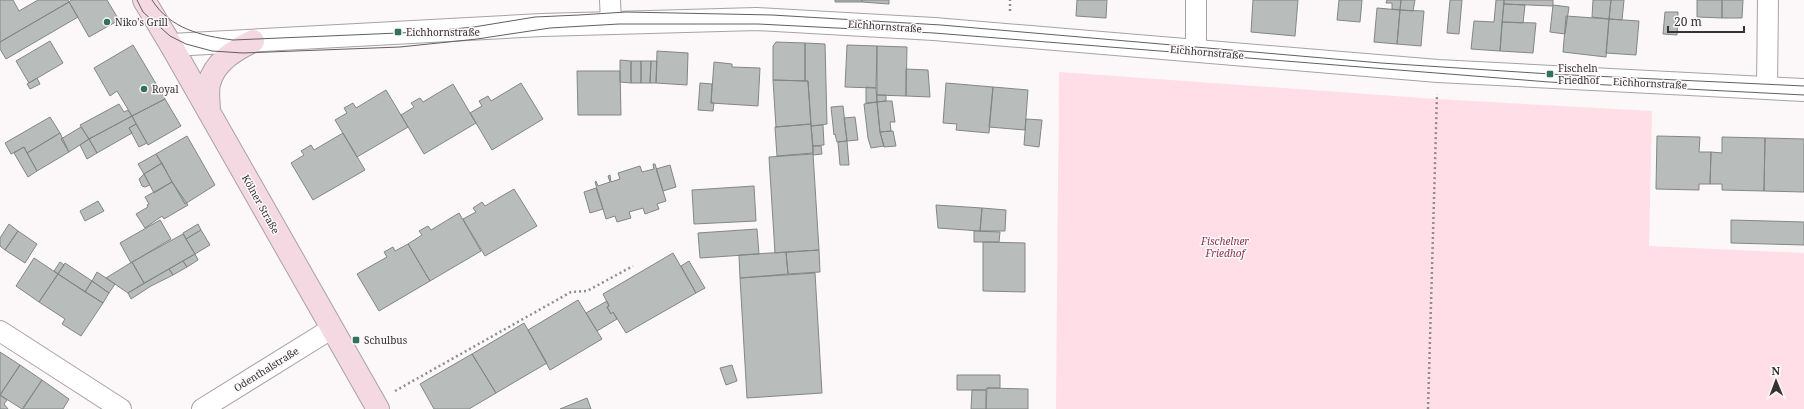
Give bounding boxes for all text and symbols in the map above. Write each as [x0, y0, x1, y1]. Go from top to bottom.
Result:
scale bar [1668, 8, 1744, 34]
text: 20 m [1674, 13, 1702, 30]
place label: Niko's Grill [115, 15, 168, 29]
street label: Eichhornstraße [848, 16, 922, 36]
marker: Niko's Grill [102, 17, 112, 27]
place label: Eichhornstraße [406, 25, 480, 39]
marker: Eichhornstraße [393, 27, 403, 37]
street label: Eichhornstraße [1170, 42, 1244, 62]
place label: Fischeln Friedhof [1558, 61, 1600, 87]
marker: Fischeln Friedhof [1545, 69, 1555, 79]
street label: Eichhornstraße [1613, 74, 1687, 92]
place label: Royal [152, 82, 179, 96]
marker: Royal [139, 84, 149, 94]
street label: Kölner Straße [239, 172, 283, 236]
park label: Fischelner Friedhof [1200, 234, 1249, 260]
place label: Schulbus [364, 333, 408, 347]
marker: Schulbus [351, 335, 361, 345]
street label: Odenthalstraße [231, 343, 301, 395]
north arrow [1756, 361, 1796, 401]
text: N [1771, 363, 1781, 378]

